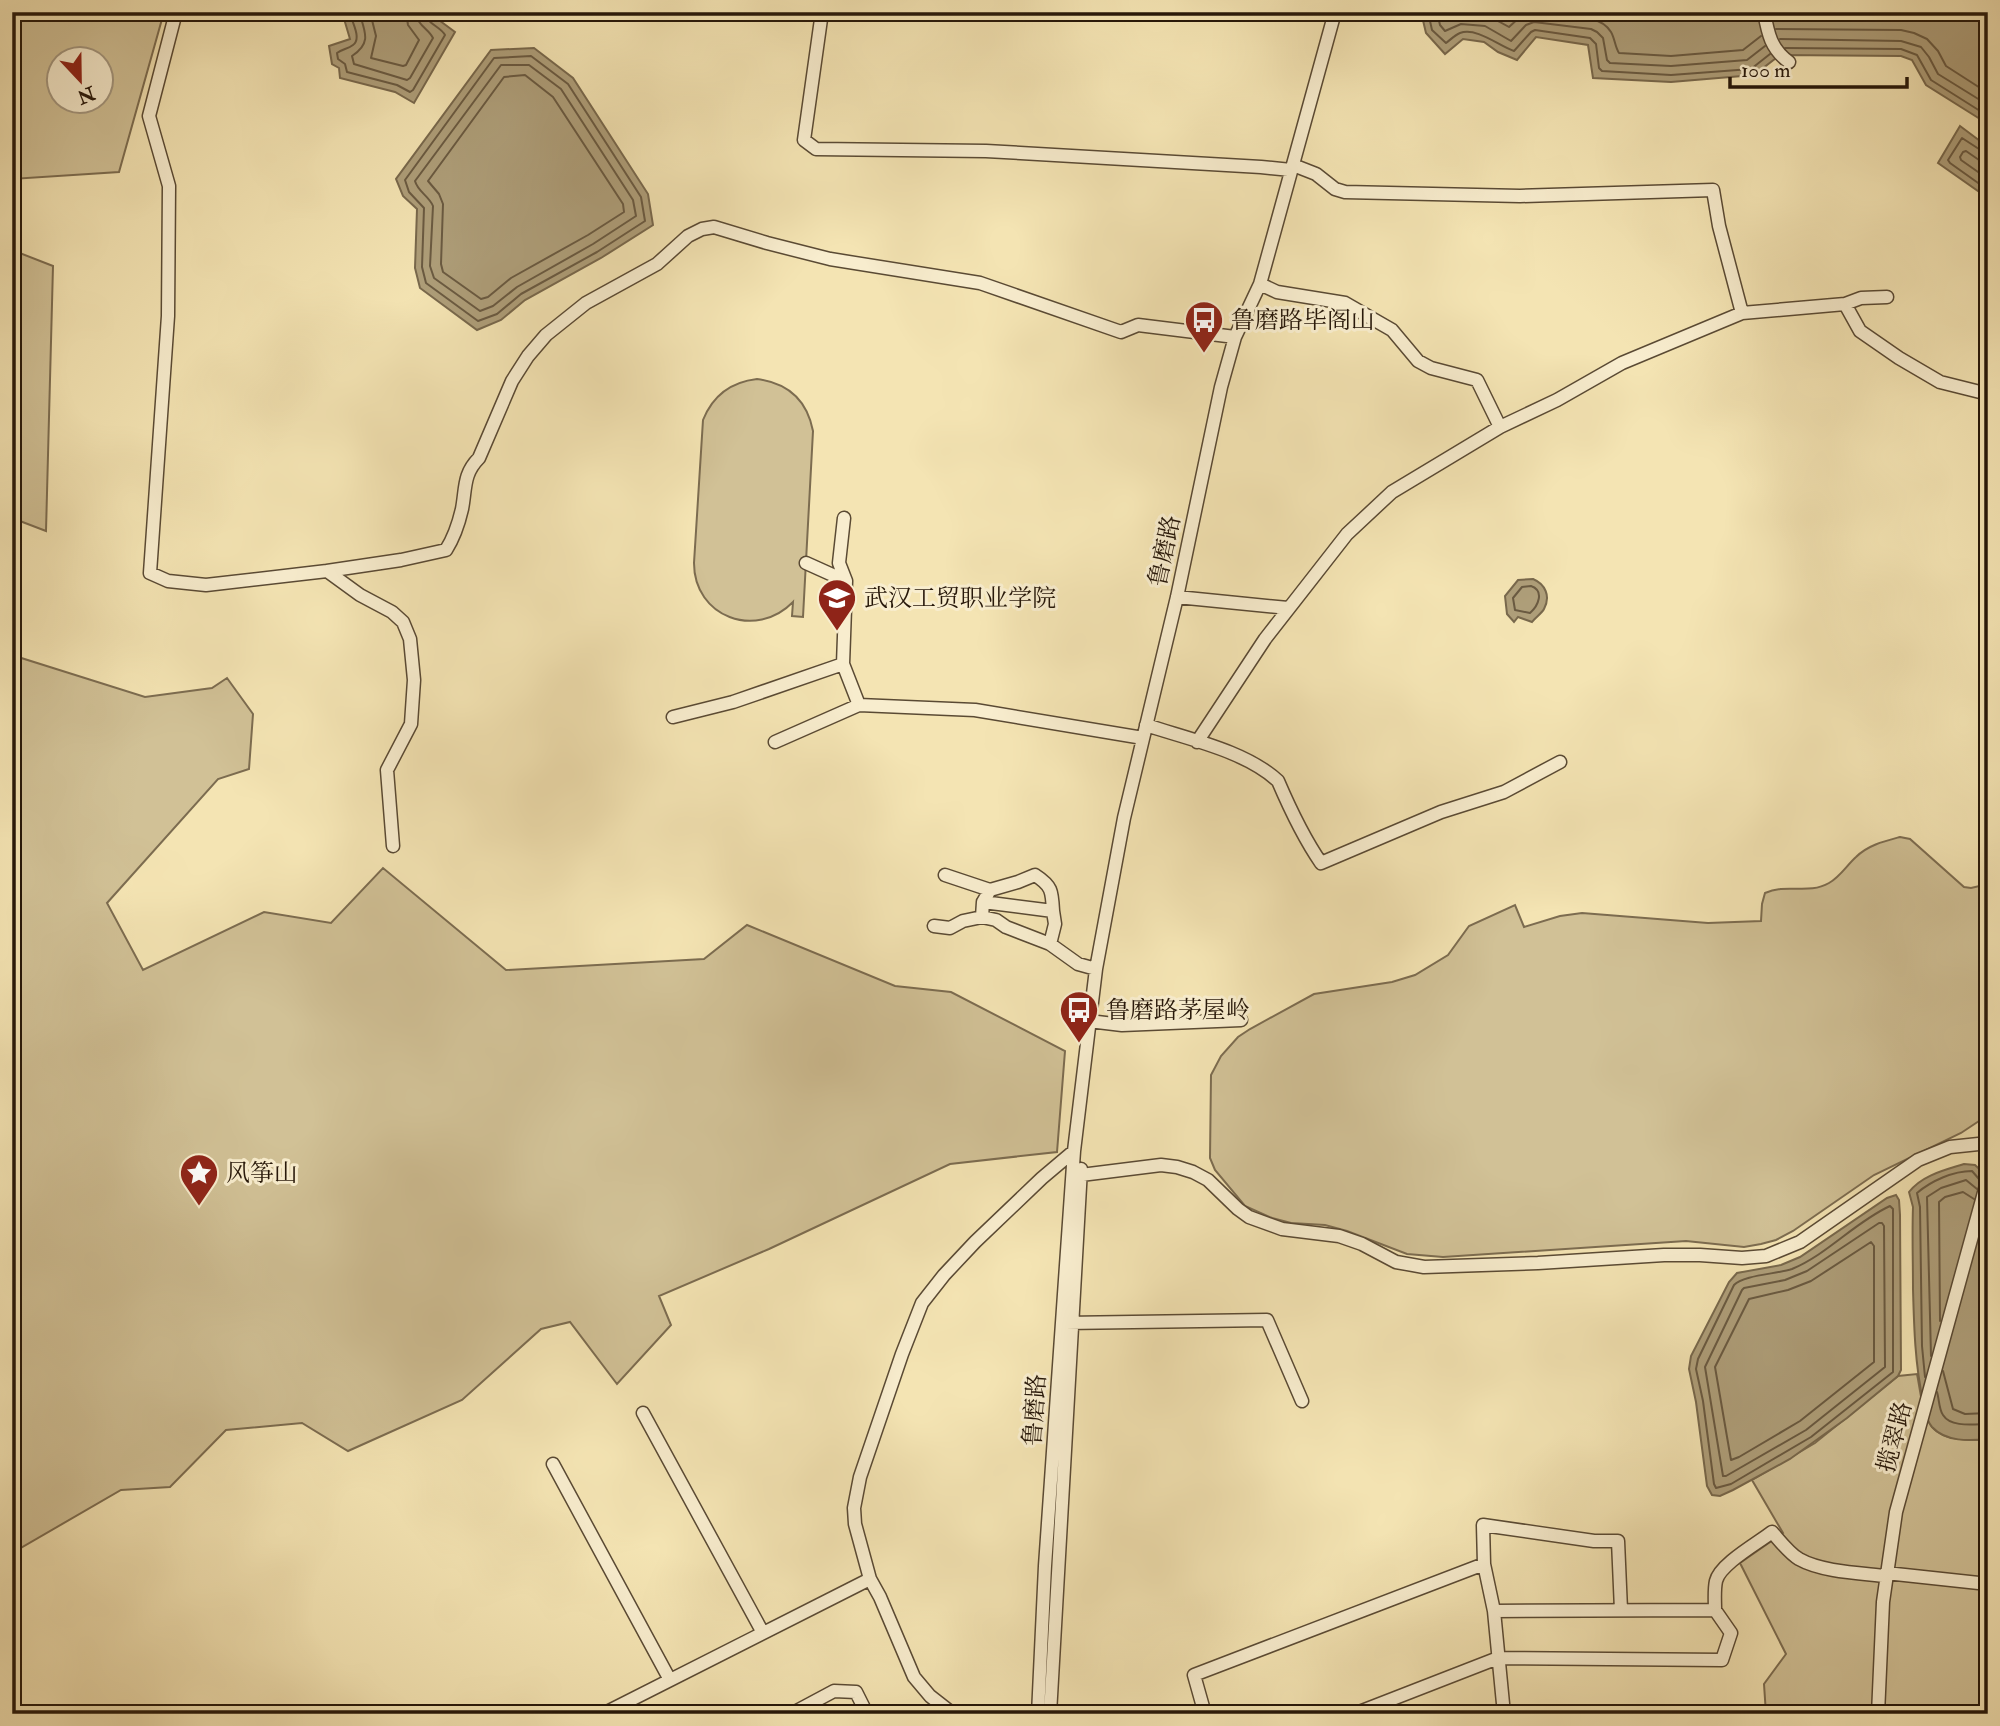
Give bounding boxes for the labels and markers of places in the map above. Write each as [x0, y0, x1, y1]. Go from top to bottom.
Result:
bus stop icon: 鲁磨路毕阁山 [1183, 299, 1225, 354]
place label: 鲁磨路毕阁山 [1231, 305, 1375, 336]
school or university icon: 武汉工贸职业学院 [816, 577, 858, 632]
place label: 武汉工贸职业学院 [864, 583, 1056, 614]
bus stop icon: 鲁磨路茅屋岭 [1058, 989, 1100, 1044]
place label: 鲁磨路茅屋岭 [1106, 995, 1250, 1026]
place icon: 风筝山 [178, 1152, 220, 1207]
place label: 风筝山 [226, 1158, 298, 1189]

